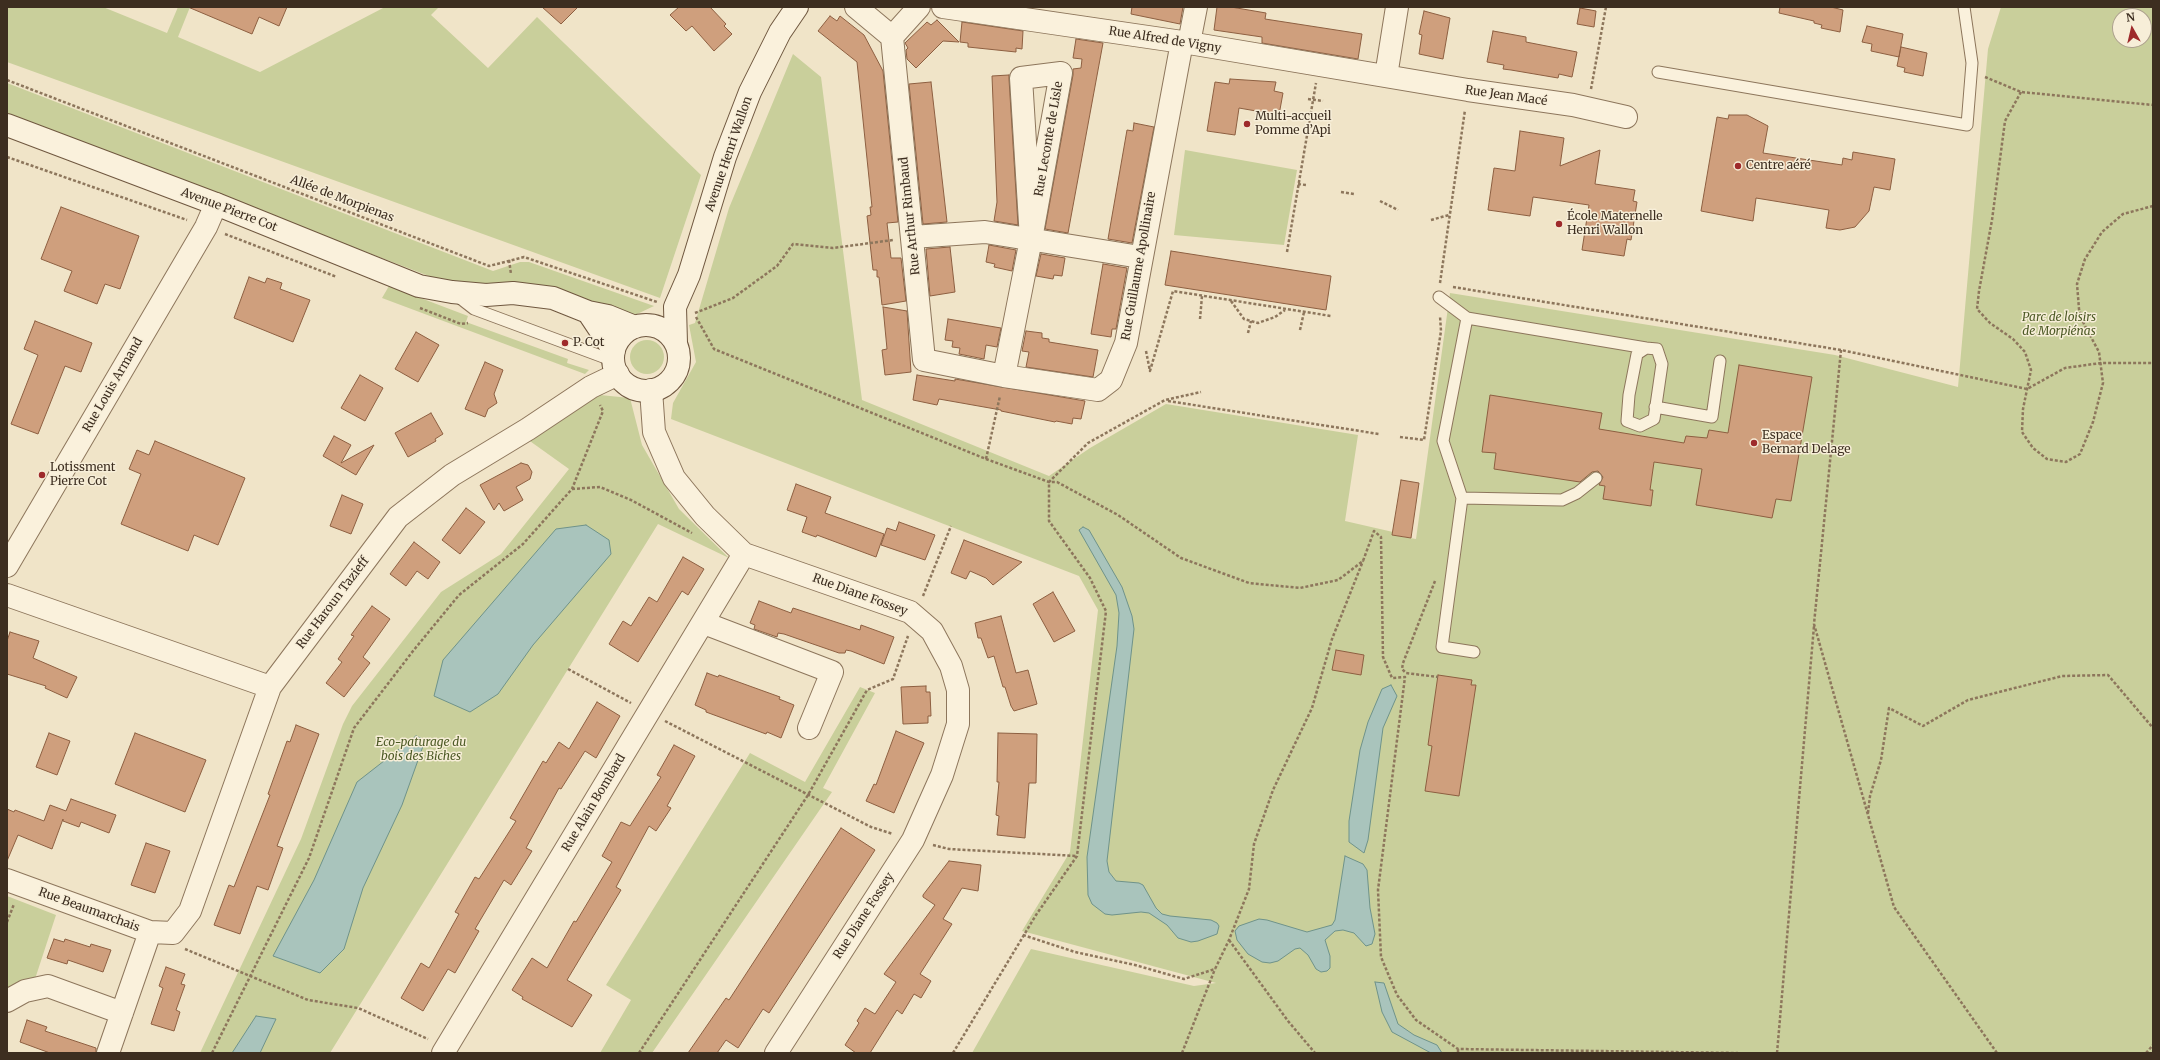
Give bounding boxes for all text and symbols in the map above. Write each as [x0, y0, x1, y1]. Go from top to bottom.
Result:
north arrow [2112, 8, 2152, 48]
text: N [2125, 10, 2136, 25]
street label: Rue Alfred de Vigny [1108, 24, 1222, 56]
street label: Rue Leconte de Lisle [1032, 80, 1066, 198]
street label: Rue Jean Macé [1464, 83, 1548, 109]
street label: Avenue Henri Wallon [702, 94, 756, 214]
place label: Multi-accueil Pomme d’Api [1255, 110, 1331, 138]
marker: Multi-accueil Pomme d’Api [1242, 119, 1252, 129]
street label: Rue Arthur Rimbaud [897, 156, 923, 276]
place label: Centre aéré [1746, 159, 1811, 173]
marker: Centre aéré [1733, 161, 1743, 171]
street label: Allée de Morpienas [288, 173, 396, 225]
street label: Avenue Pierre Cot [179, 185, 279, 235]
street label: Rue Guillaume Apollinaire [1119, 190, 1159, 342]
place label: École Maternelle Henri Wallon [1567, 210, 1663, 238]
marker: École Maternelle Henri Wallon [1554, 219, 1564, 229]
park label: Parc de loisirs de Morpiénas [2022, 311, 2096, 339]
street label: Rue Louis Armand [80, 335, 146, 435]
place label: P. Cot [573, 336, 604, 350]
marker: P. Cot [560, 338, 570, 348]
place label: Espace Bernard Delage [1762, 429, 1851, 457]
marker: Espace Bernard Delage [1749, 438, 1759, 448]
place label: Lotissment Pierre Cot [50, 461, 115, 489]
marker: Lotissment Pierre Cot [37, 470, 47, 480]
street label: Rue Haroun Tazieff [294, 554, 372, 652]
street label: Rue Diane Fossey [811, 571, 909, 619]
park label: Eco-paturage du bois des Biches [376, 736, 466, 764]
street label: Rue Alain Bombard [559, 752, 629, 854]
street label: Rue Diane Fossey [831, 870, 897, 962]
street label: Rue Beaumarchais [36, 885, 142, 935]

